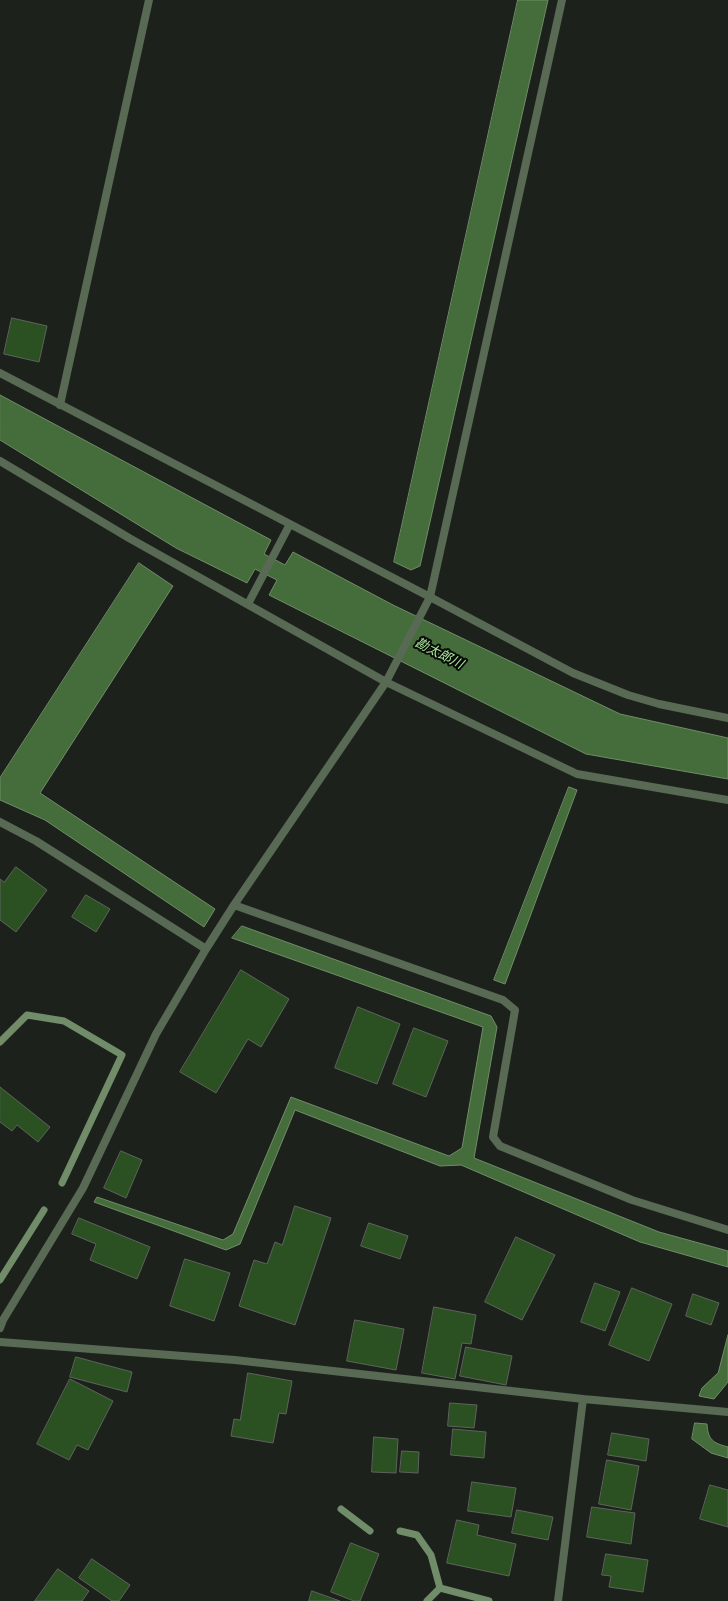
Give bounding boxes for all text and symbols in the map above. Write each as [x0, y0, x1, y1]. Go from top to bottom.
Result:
water label: 勘太郎川 [412, 635, 466, 673]

